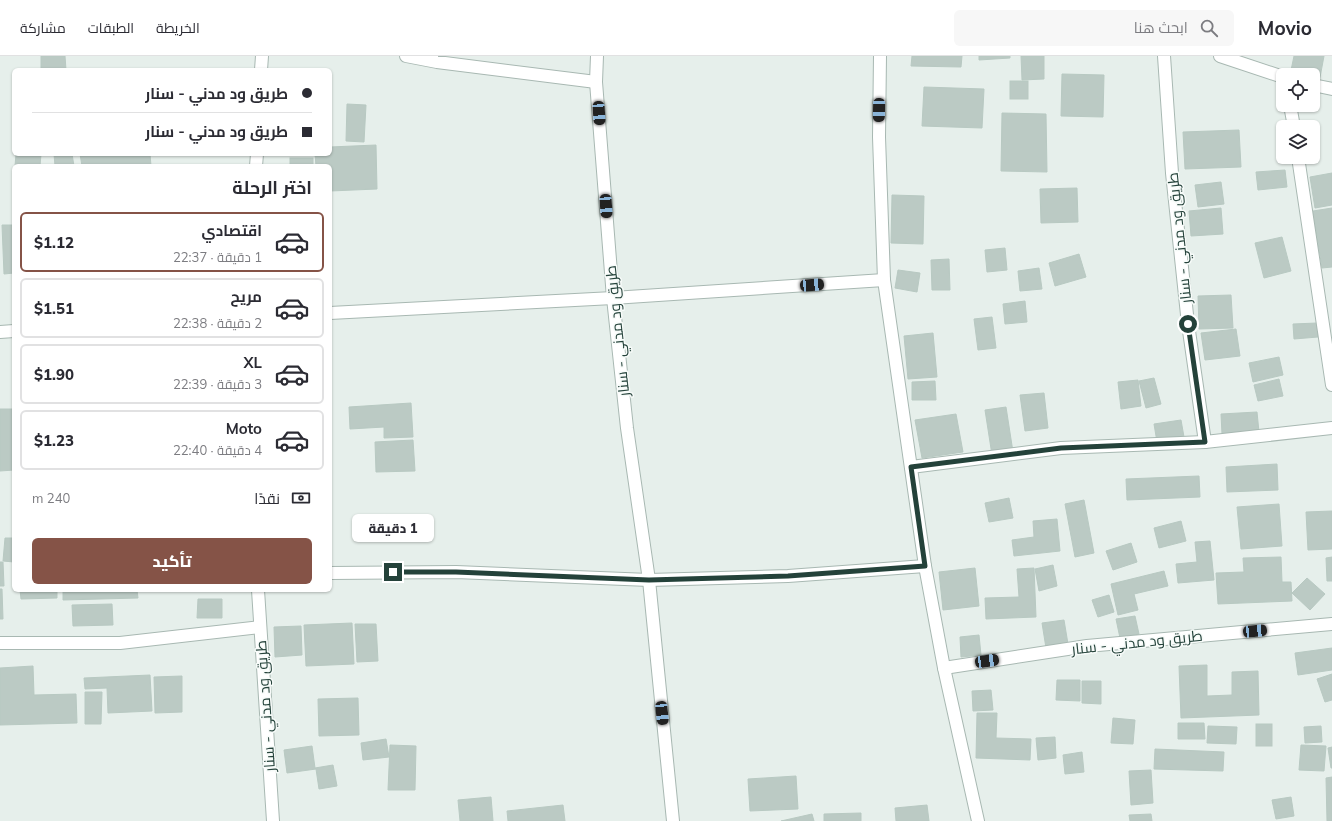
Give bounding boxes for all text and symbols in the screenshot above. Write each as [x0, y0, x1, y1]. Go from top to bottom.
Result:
search box [954, 10, 1234, 46]
text: Movio [1258, 16, 1312, 40]
icon: search [1198, 17, 1220, 39]
text: ابحث هنا [1134, 18, 1188, 37]
text: مشاركة [20, 19, 66, 37]
text: الطبقات [88, 19, 134, 37]
text: الخريطة [156, 19, 200, 37]
map controls [1276, 68, 1320, 164]
button: locate [1276, 68, 1320, 112]
text: طريق ود مدني - سنار [145, 84, 288, 103]
car [873, 98, 885, 122]
car [592, 101, 606, 125]
button: layers [1276, 120, 1320, 164]
text: طريق ود مدني - سنار [145, 122, 288, 141]
street label: طريق ود مدني - سنار [1163, 171, 1198, 306]
text: اختر الرحلة [232, 176, 312, 199]
car [599, 194, 613, 218]
text: اقتصادي [202, 221, 262, 240]
icon: car [274, 224, 310, 260]
text: $1.12 [34, 233, 74, 252]
text: 1 دقيقة · 22:37 [173, 249, 262, 265]
street label: طريق ود مدني - سنار [601, 264, 636, 399]
car [800, 278, 824, 292]
text: مريح [230, 287, 262, 306]
icon: car [274, 290, 310, 326]
text: $1.51 [34, 299, 74, 318]
text: 2 دقيقة · 22:38 [173, 315, 262, 331]
route start [1179, 315, 1197, 333]
text: XL [244, 353, 262, 372]
icon: car [274, 356, 310, 392]
text: $1.90 [34, 365, 74, 384]
text: 3 دقيقة · 22:39 [173, 376, 262, 392]
text: Moto [226, 419, 262, 438]
icon: car [274, 422, 310, 458]
text: $1.23 [34, 431, 74, 450]
text: 4 دقيقة · 22:40 [173, 442, 262, 458]
icon: cash [290, 487, 312, 509]
text: نقدًا [254, 489, 280, 508]
text: 240 m [32, 490, 70, 506]
callout: 1 دقيقة [352, 514, 434, 542]
text: 1 دقيقة [368, 520, 418, 536]
button: تأكيد [32, 538, 312, 584]
route end [384, 563, 402, 581]
car [1243, 624, 1267, 638]
street label: طريق ود مدني - سنار [1069, 626, 1204, 661]
street label: طريق ود مدني - سنار [251, 639, 282, 773]
car [974, 653, 1000, 669]
car [655, 700, 669, 726]

